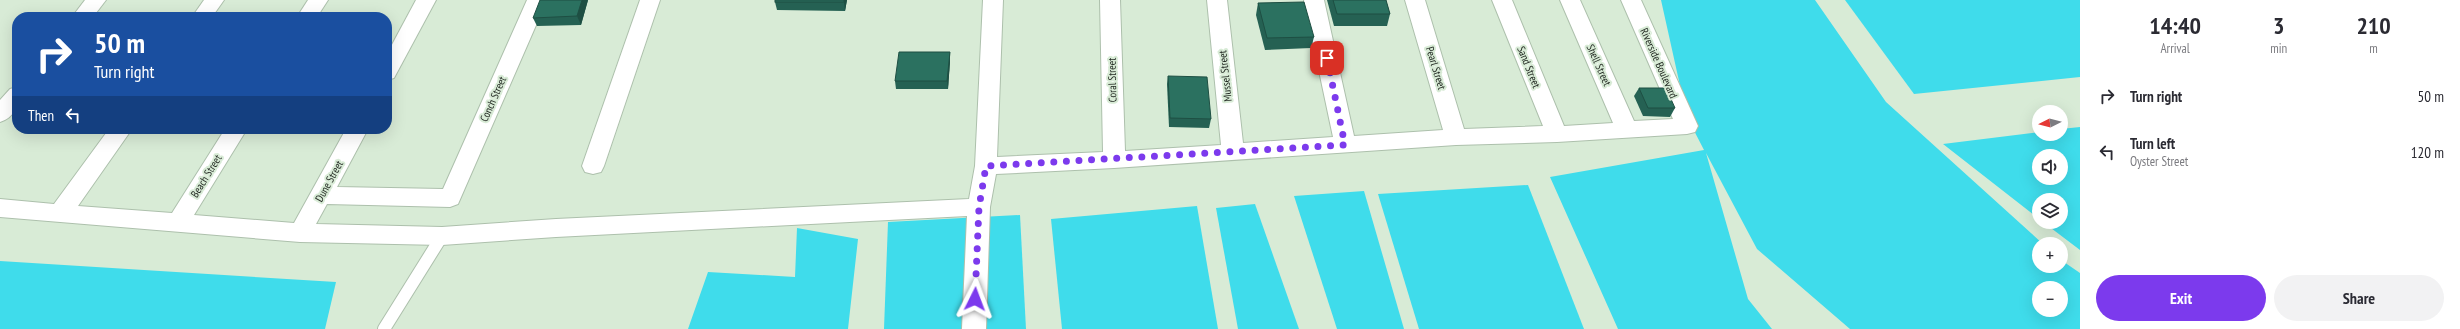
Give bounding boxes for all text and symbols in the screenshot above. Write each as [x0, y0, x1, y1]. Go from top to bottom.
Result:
text: 14:40 [2149, 10, 2201, 41]
text: 3 [2273, 10, 2284, 41]
text: 210 [2356, 10, 2391, 41]
text: 50 m [94, 24, 145, 61]
street label: Riverside Boulevard [1637, 26, 1681, 100]
icon: right [28, 28, 80, 80]
text: Arrival [2160, 40, 2190, 57]
text: min [2270, 40, 2287, 57]
text: m [2369, 40, 2378, 57]
pin [1310, 41, 1344, 75]
street label: Shell Street [1584, 42, 1614, 88]
street label: Sand Street [1514, 44, 1544, 90]
street label: Pearl Street [1423, 45, 1449, 91]
icon: arrive [1316, 47, 1338, 69]
street label: Mussel Street [1215, 50, 1235, 102]
street label: Coral Street [1105, 58, 1119, 102]
text: Turn right [94, 60, 154, 83]
street label: Conch Street [477, 74, 509, 124]
icon: right [2096, 85, 2118, 107]
text: Turn right [2130, 87, 2182, 106]
text: 50 m [2418, 87, 2444, 106]
icon: left [62, 104, 84, 126]
north arrow [2032, 105, 2068, 141]
map controls [2032, 105, 2068, 317]
text: Then [28, 106, 54, 125]
text: Turn left [2130, 134, 2175, 153]
icon: left [2096, 141, 2118, 163]
text: 120 m [2411, 143, 2444, 162]
button: sound [2032, 149, 2068, 185]
street label: Beach Street [187, 152, 225, 200]
text: Oyster Street [2130, 153, 2188, 170]
street label: Dune Street [312, 158, 346, 204]
button: layers [2032, 193, 2068, 229]
button: + [2032, 237, 2068, 273]
button: Exit [2096, 275, 2266, 321]
button: Share [2274, 275, 2444, 321]
position arrow [954, 278, 996, 320]
button: − [2032, 281, 2068, 317]

